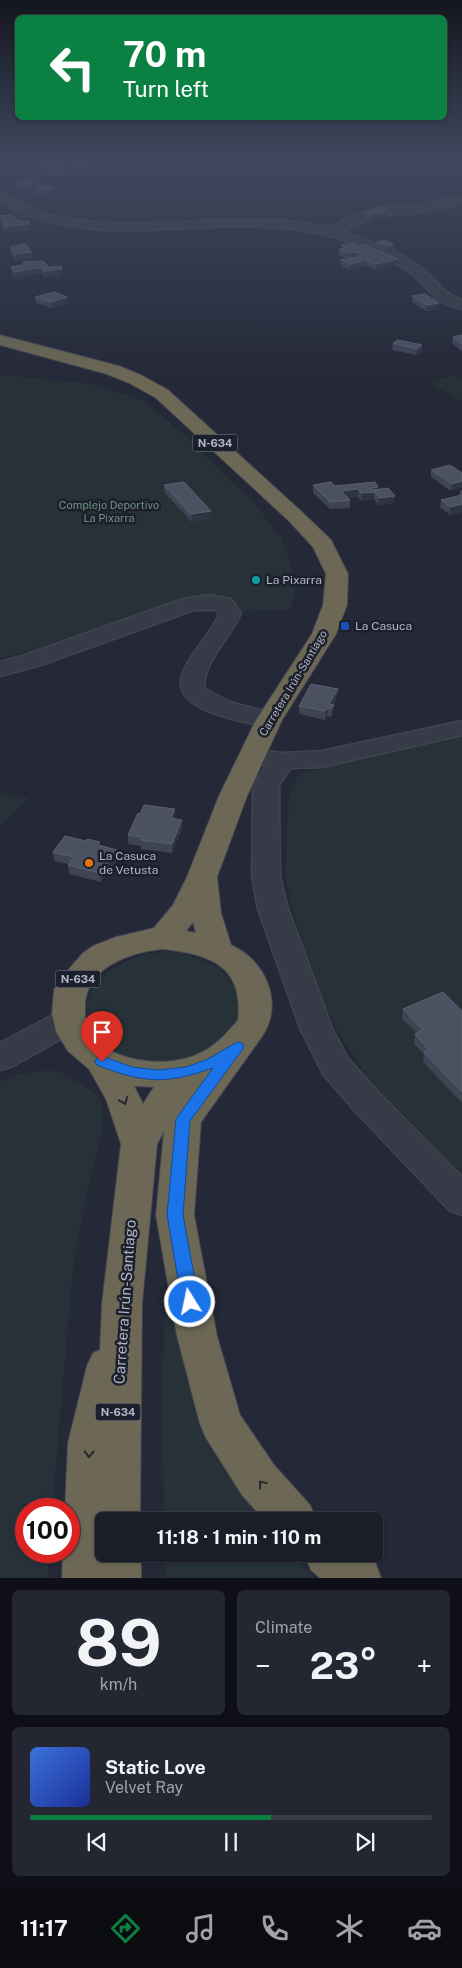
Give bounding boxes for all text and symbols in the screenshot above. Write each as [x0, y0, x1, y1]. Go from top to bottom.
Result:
text: 70 m [123, 34, 206, 75]
icon: left [40, 35, 105, 100]
text: Turn left [123, 76, 209, 102]
road number: N-634 [192, 434, 238, 452]
park label: Complejo Deportivo La Pixarra [59, 499, 159, 524]
place label: La Pixarra [266, 573, 322, 587]
marker: La Pixarra [250, 574, 262, 586]
place label: La Casuca [355, 619, 412, 633]
marker: La Casuca [339, 620, 351, 632]
street label: Carretera Irún-Santiago [257, 628, 329, 738]
place label: La Casuca de Vetusta [99, 849, 158, 877]
marker: La Casuca de Vetusta [83, 857, 95, 869]
road number: N-634 [56, 971, 100, 988]
pin [81, 1011, 123, 1062]
icon: arrive [88, 1018, 116, 1046]
one-way arrow [117, 1096, 128, 1105]
street label: Carretera Irún-Santiago [110, 1219, 139, 1385]
position arrow [163, 1275, 215, 1327]
road number: N-634 [96, 1404, 140, 1420]
one-way arrow [84, 1450, 95, 1458]
one-way arrow [258, 1481, 267, 1490]
speed limit sign: 100 [15, 1498, 80, 1563]
text: 11:18 · 1 min · 110 m [157, 1526, 321, 1548]
text: 89 [75, 1604, 162, 1681]
text: Climate [255, 1618, 312, 1637]
text: 23° [310, 1643, 377, 1688]
text: − [255, 1649, 271, 1682]
text: + [416, 1649, 432, 1682]
text: km/h [100, 1675, 137, 1694]
text: Static Love [105, 1756, 206, 1778]
text: Velvet Ray [105, 1778, 183, 1797]
icon: previous [83, 1828, 111, 1856]
icon: pause [217, 1828, 245, 1856]
icon: next [351, 1828, 379, 1856]
icon: directions [108, 1911, 143, 1946]
icon: music [183, 1911, 218, 1946]
icon: phone [257, 1911, 292, 1946]
icon: climate [332, 1911, 367, 1946]
icon: car [407, 1911, 442, 1946]
text: 11:17 [20, 1915, 68, 1941]

